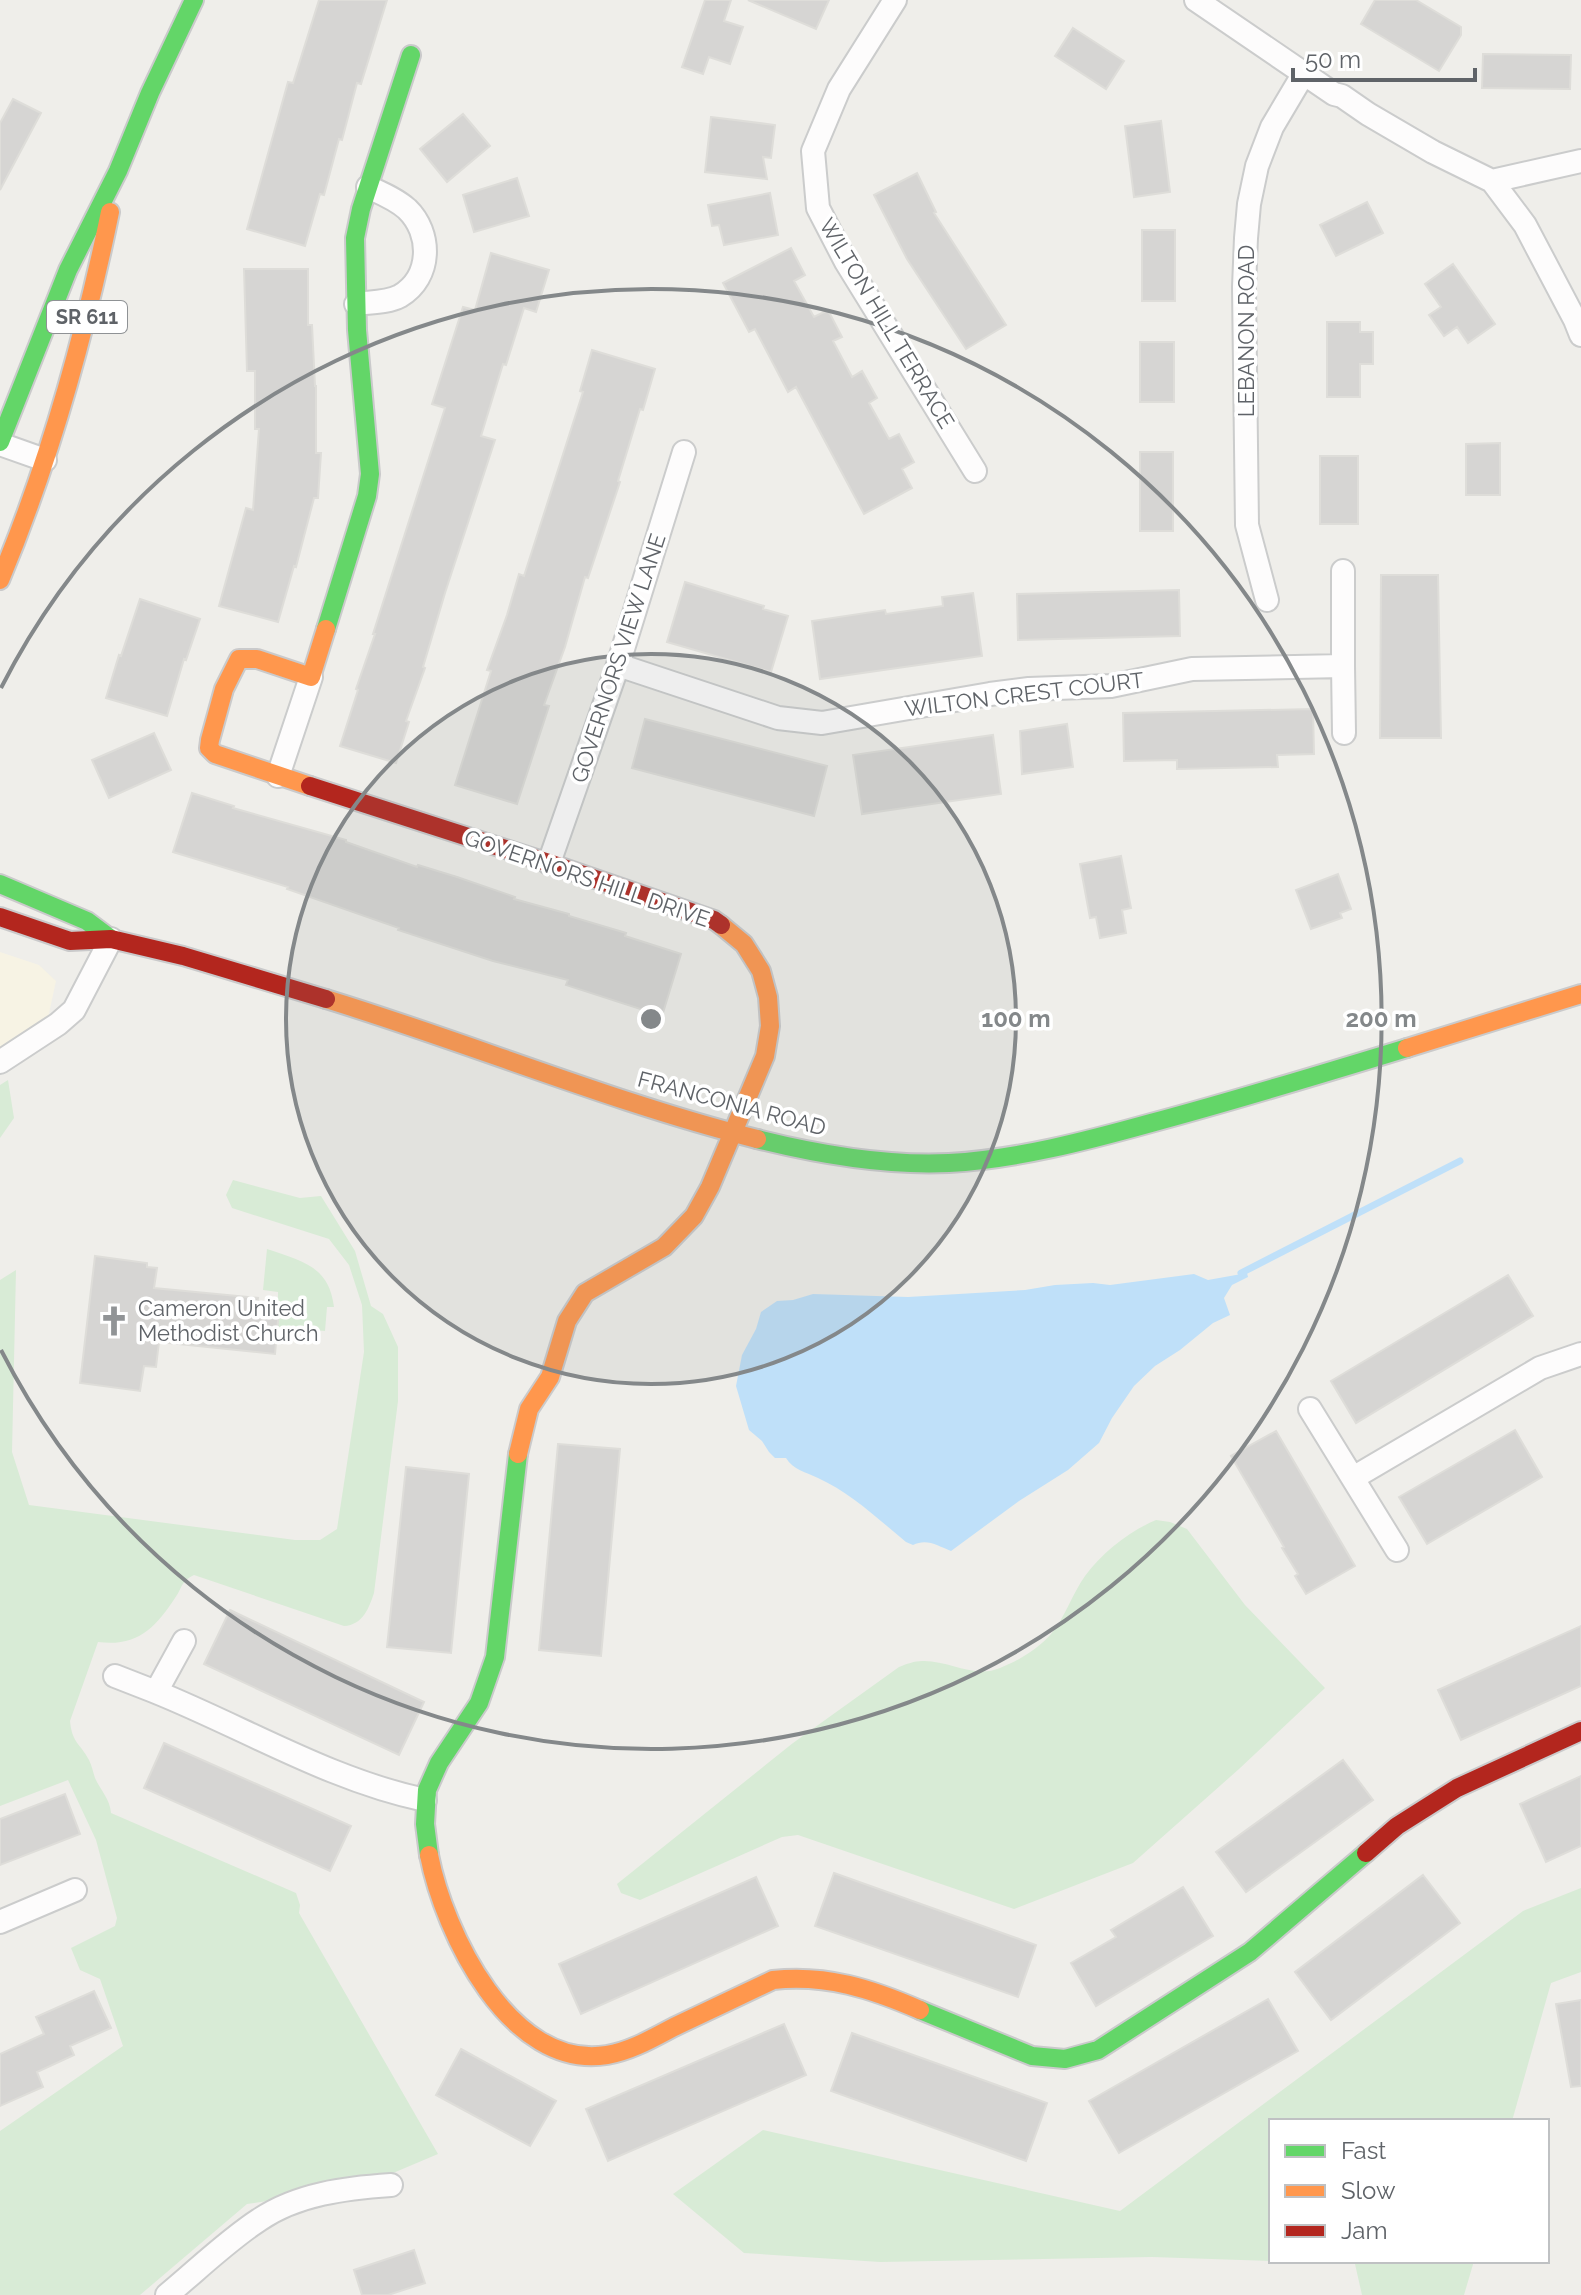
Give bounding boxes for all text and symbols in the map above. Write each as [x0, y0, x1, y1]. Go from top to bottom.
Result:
scale bar [1293, 32, 1475, 82]
text: 50 m [1305, 45, 1361, 74]
street label: WILTON HILL TERRACE [814, 213, 960, 433]
street label: LEBANON ROAD [1233, 245, 1259, 417]
road number: SR 611 [47, 301, 127, 333]
street label: GOVERNORS VIEW LANE [565, 530, 671, 786]
street label: WILTON CREST COURT [903, 666, 1146, 722]
street label: GOVERNORS HILL DRIVE [461, 824, 713, 932]
text: 100 m [981, 1004, 1051, 1033]
text: 200 m [1345, 1004, 1417, 1033]
centre of rings [637, 1005, 665, 1033]
street label: FRANCONIA ROAD [635, 1065, 829, 1141]
place label: Cameron United Methodist Church [138, 1295, 319, 1346]
church icon: Cameron United Methodist Church [97, 1304, 131, 1338]
legend [1269, 2119, 1549, 2263]
text: Fast [1341, 2136, 1386, 2165]
text: Slow [1341, 2176, 1396, 2205]
text: Jam [1341, 2216, 1387, 2245]

